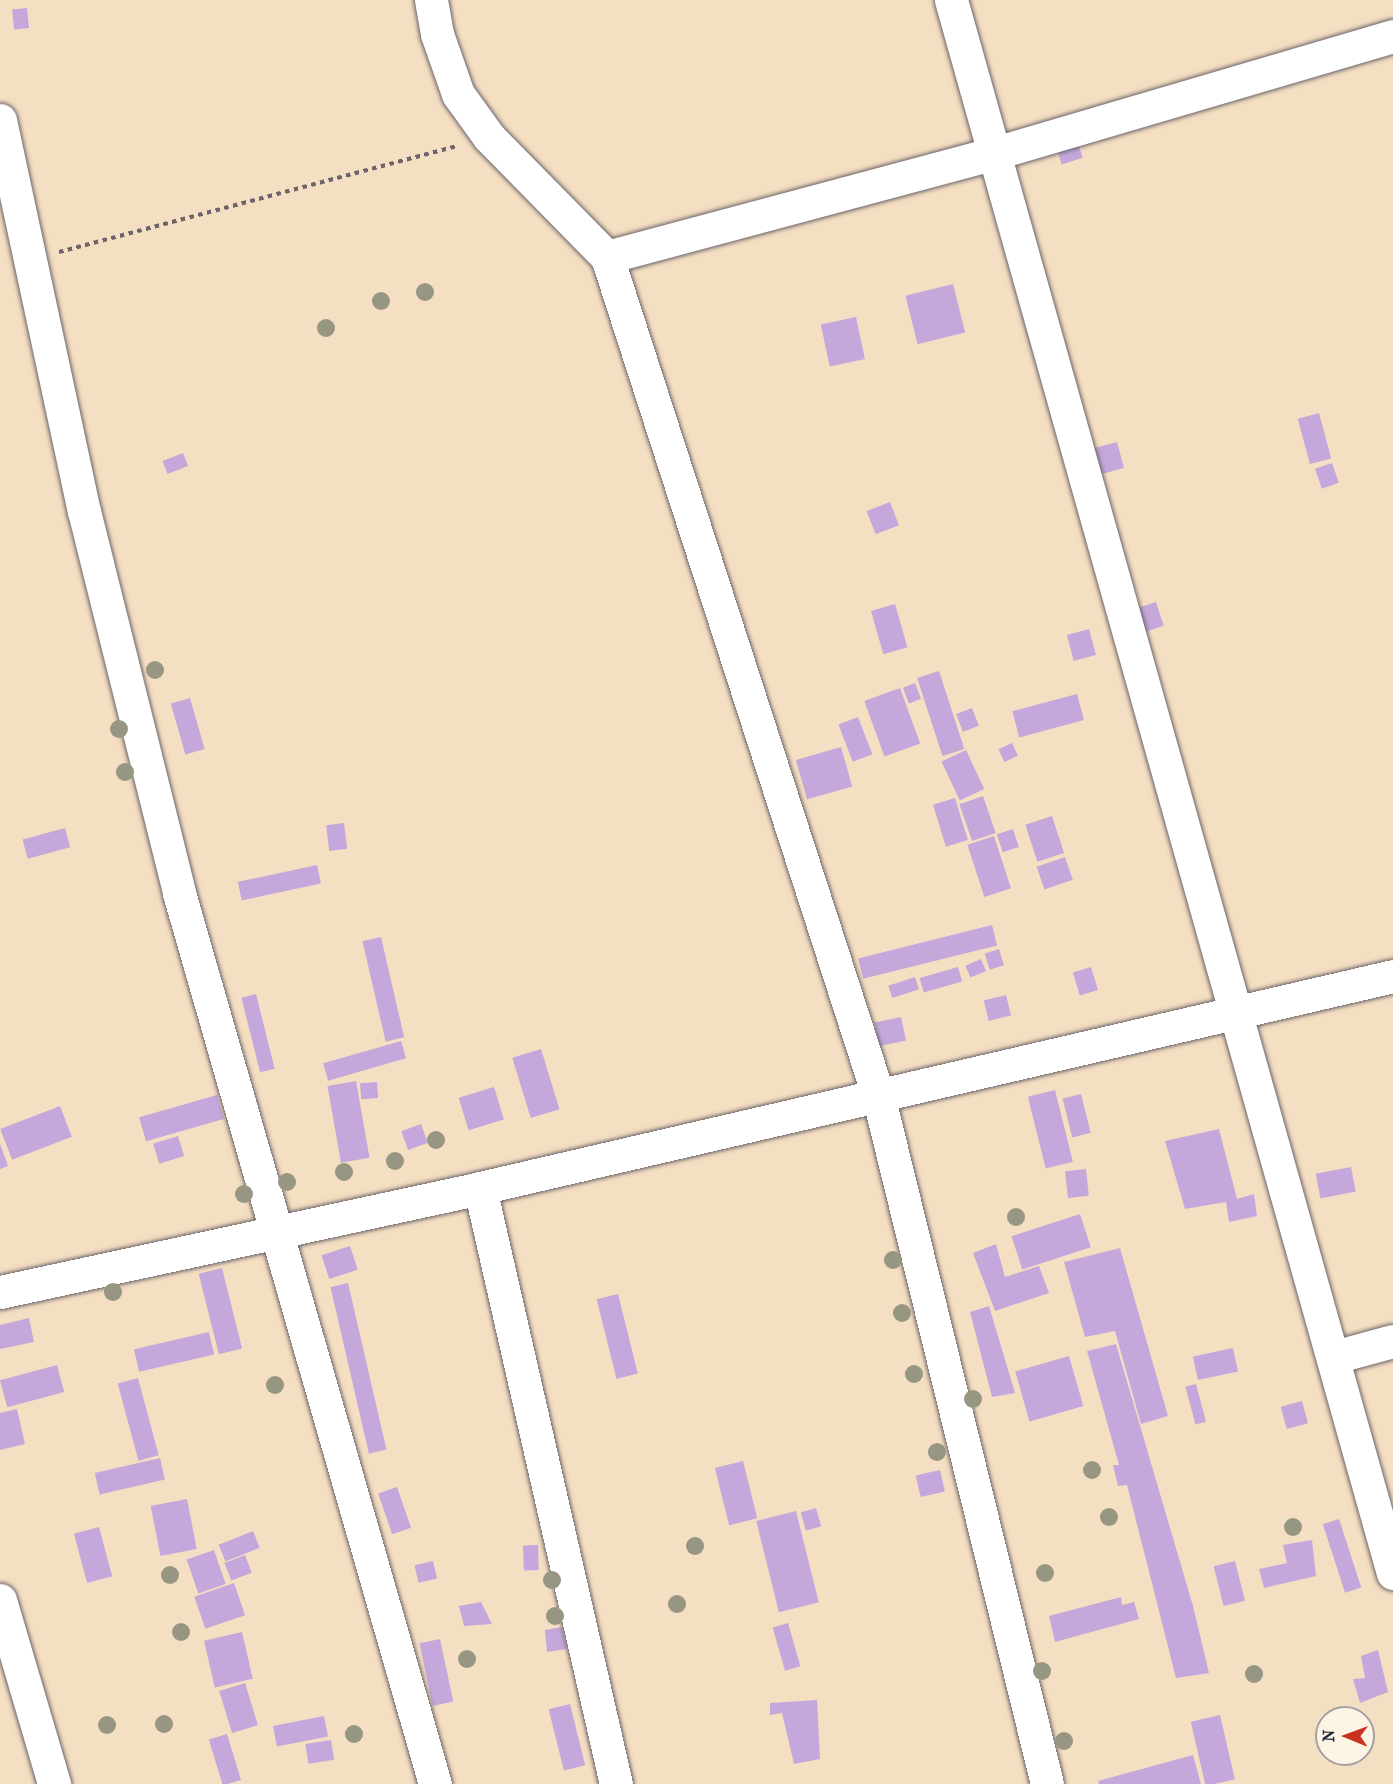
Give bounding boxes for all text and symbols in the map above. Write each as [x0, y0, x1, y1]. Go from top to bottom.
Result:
north arrow [1315, 1706, 1375, 1766]
text: N [1319, 1729, 1338, 1742]

